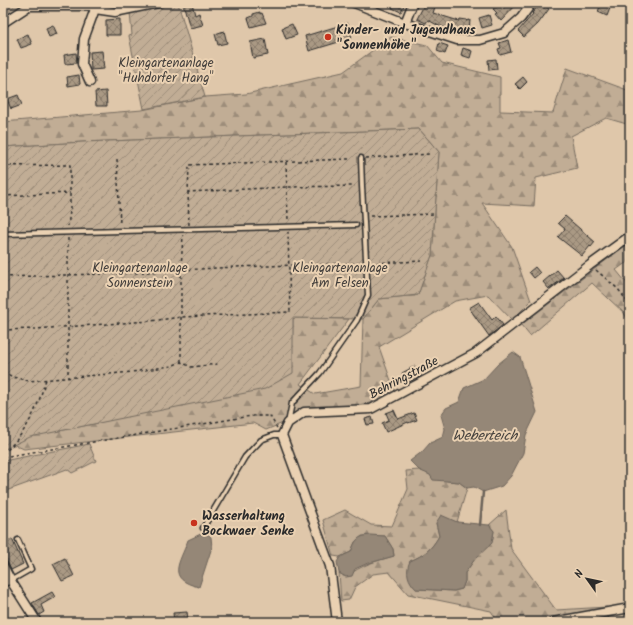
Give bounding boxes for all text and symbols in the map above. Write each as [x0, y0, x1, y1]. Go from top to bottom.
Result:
place label: Kinder- und Jugendhaus "Sonnenhöhe" [336, 20, 476, 56]
marker: Kinder- und Jugendhaus "Sonnenhöhe" [323, 32, 333, 42]
park label: Kleingartenanlage "Huhdorfer Hang" [118, 53, 214, 89]
park label: Kleingartenanlage Sonnenstein [92, 258, 188, 294]
park label: Kleingartenanlage Am Felsen [292, 258, 388, 294]
street label: Behringstraße [366, 351, 443, 405]
water label: Weberteich [453, 425, 519, 447]
place label: Wasserhaltung Bockwaer Senke [202, 506, 295, 542]
marker: Wasserhaltung Bockwaer Senke [189, 518, 199, 528]
north arrow [567, 559, 607, 599]
text: N [570, 566, 589, 582]

